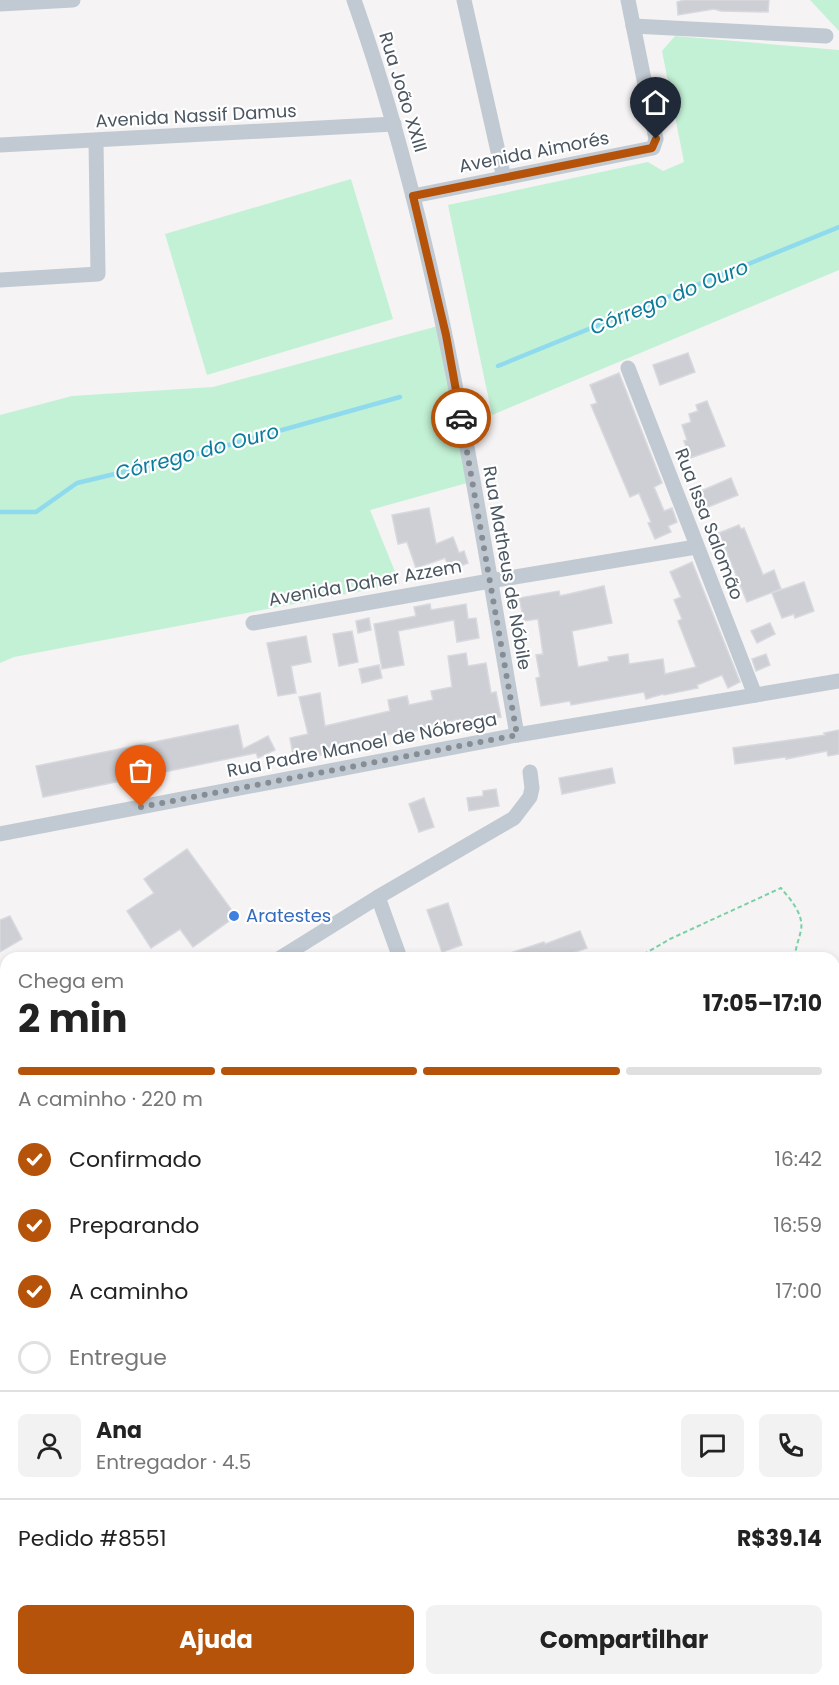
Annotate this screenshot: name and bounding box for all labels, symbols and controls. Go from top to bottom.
street label: Rua João XXIII [373,29,434,155]
pin [630,77,681,139]
icon: home [639,86,672,119]
street label: Avenida Nassif Damus [95,98,297,133]
street label: Avenida Aimorés [457,125,611,178]
water label: Córrego do Ouro [585,252,753,342]
courier [431,388,491,448]
icon: car [445,402,478,435]
water label: Córrego do Ouro [112,417,282,487]
street label: Rua Issa Salomão [669,444,750,603]
street label: Rua Matheus de Nóbile [477,464,538,672]
street label: Avenida Daher Azzem [266,553,463,612]
street label: Rua Padre Manoel de Nóbrega [225,706,499,783]
pin [115,745,166,807]
icon: bag [124,754,157,787]
place label: Aratestes [246,903,331,928]
marker: Aratestes [227,909,241,923]
text: Chega em [18,967,124,995]
text: 17:05–17:10 [703,988,822,1019]
text: 2 min [18,991,128,1046]
text: A caminho · 220 m [18,1085,203,1113]
icon: check [18,1143,51,1176]
text: Confirmado [69,1144,202,1175]
text: 16:42 [775,1145,822,1173]
icon: check [18,1209,51,1242]
text: Preparando [69,1210,199,1241]
text: 16:59 [773,1211,822,1239]
icon: check [18,1275,51,1308]
text: A caminho [69,1276,188,1307]
text: 17:00 [775,1277,822,1305]
text: Entregue [69,1342,167,1373]
button: person [18,1414,81,1477]
button: chat [681,1414,744,1477]
button: phone [759,1414,822,1477]
text: Ana [96,1415,142,1446]
text: Entregador · 4.5 [96,1448,251,1476]
text: Pedido #8551 [18,1523,167,1554]
text: R$39.14 [737,1523,822,1554]
button: Ajuda [18,1605,414,1674]
button: Compartilhar [426,1605,822,1674]

